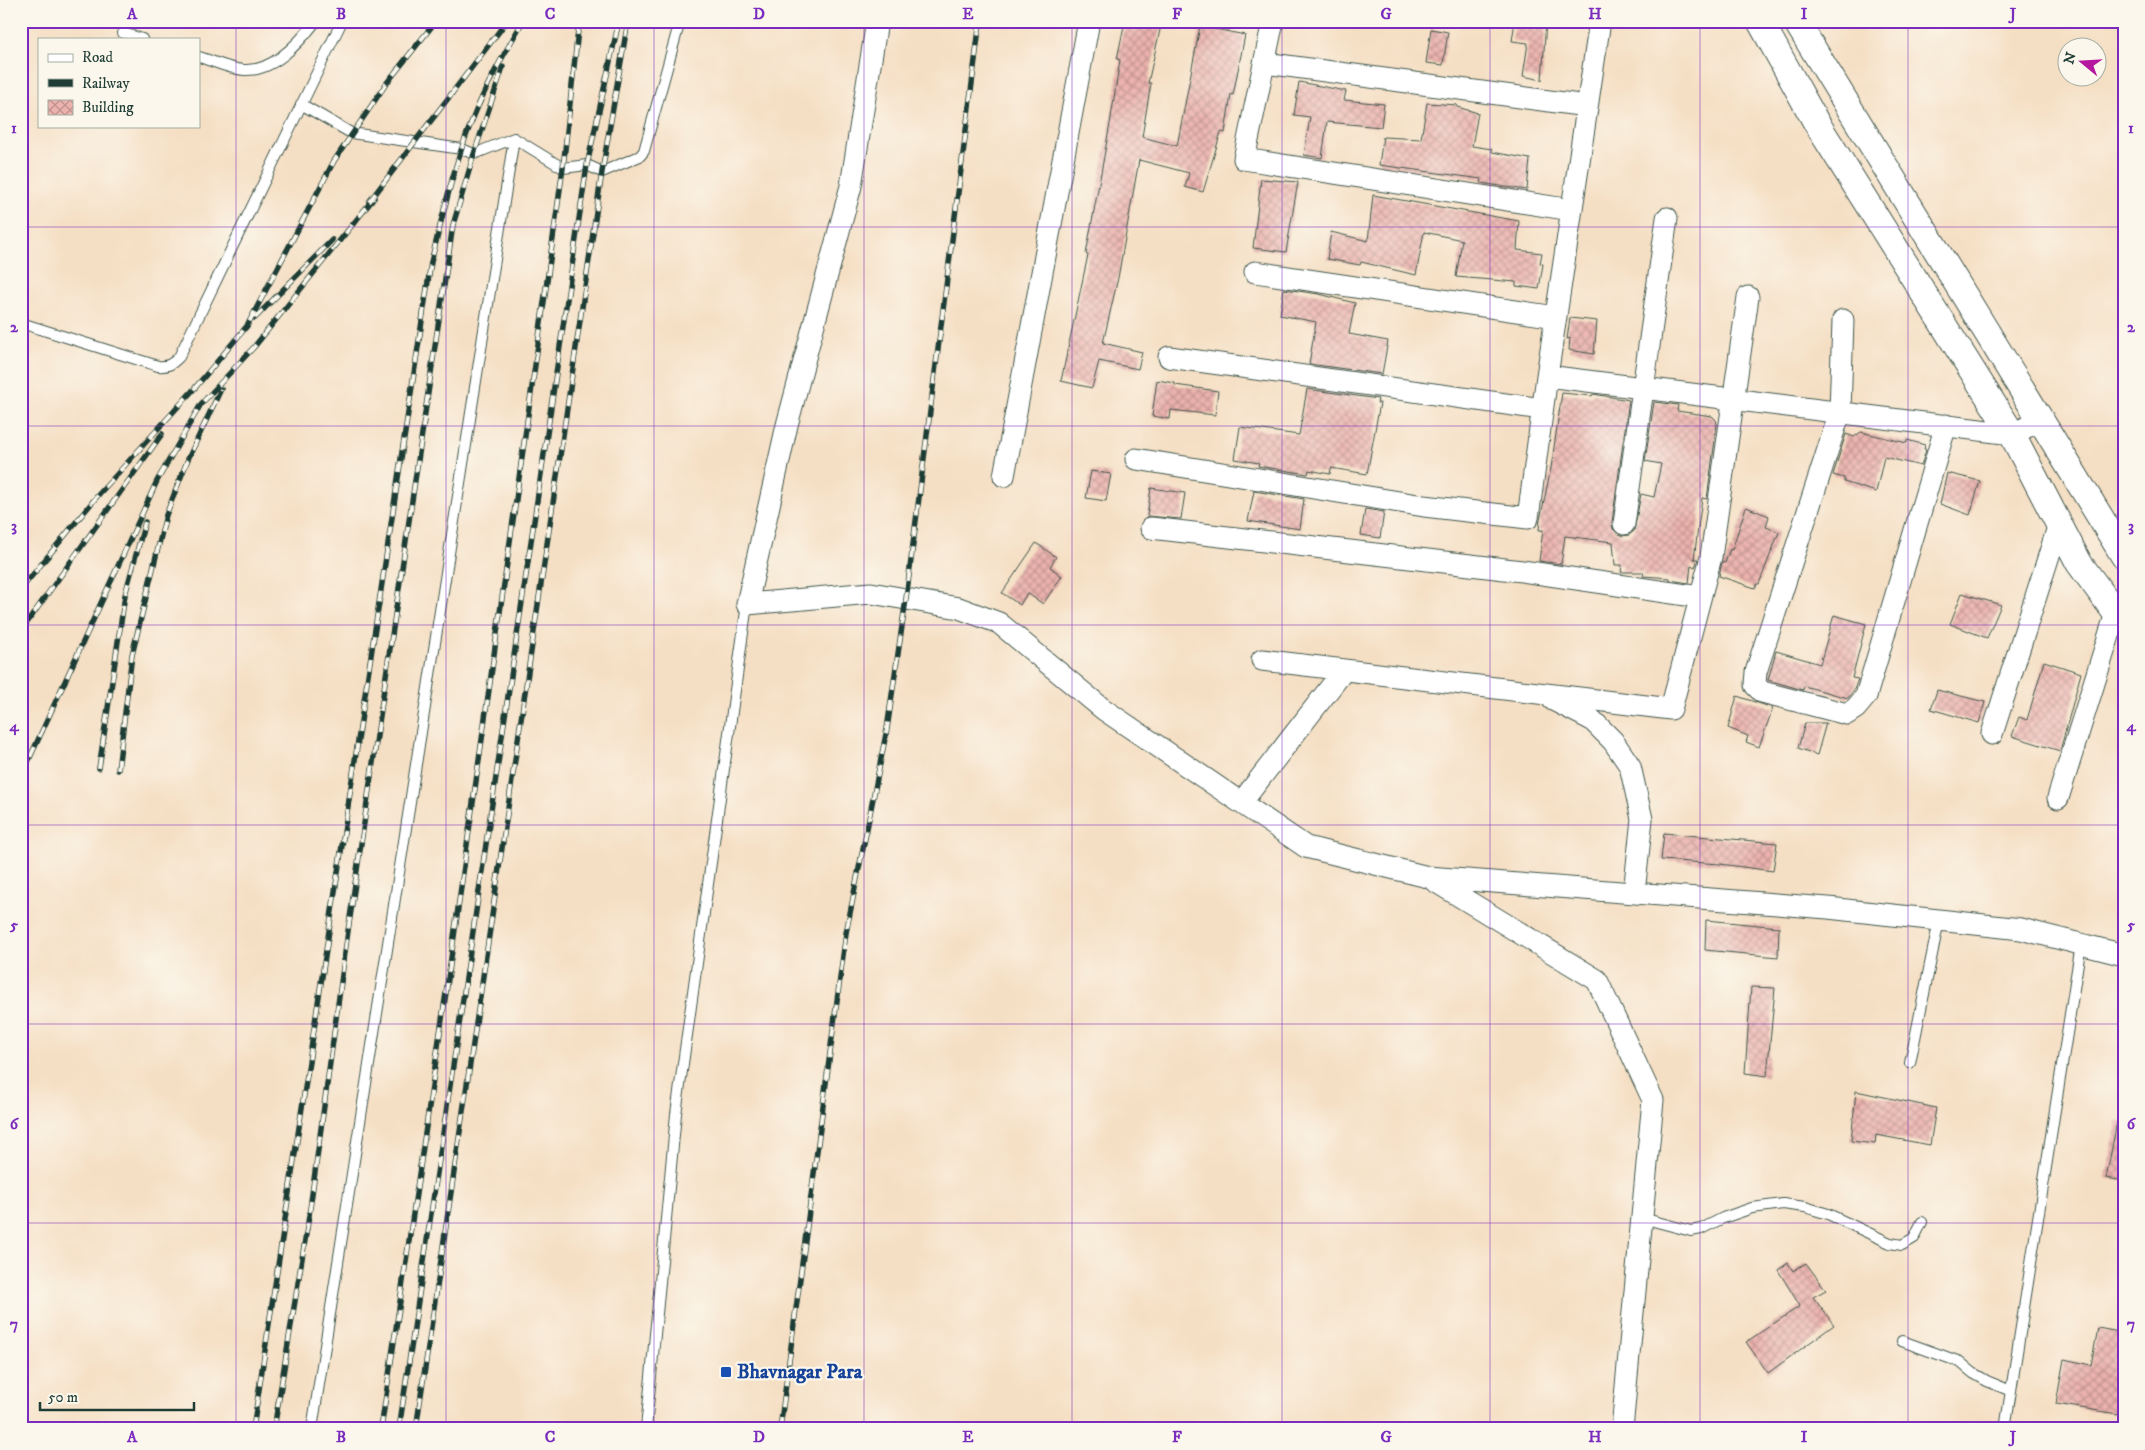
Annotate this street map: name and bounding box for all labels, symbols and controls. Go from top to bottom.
text: A [126,4,138,24]
text: B [336,4,346,24]
text: C [545,4,555,24]
text: D [753,4,765,24]
text: E [962,4,974,24]
text: F [1172,4,1182,24]
text: G [1380,4,1392,24]
text: H [1588,4,1602,24]
text: I [1801,4,1808,24]
text: J [2008,4,2017,24]
legend [38,38,200,128]
north arrow [2058,38,2108,88]
text: Road [82,48,114,67]
text: N [2060,50,2081,67]
text: Railway [82,74,130,93]
text: Building [82,98,134,117]
text: 1 [11,118,17,138]
text: 1 [2128,118,2134,138]
text: 2 [10,317,19,337]
text: 2 [2127,317,2136,337]
text: 3 [11,516,17,536]
text: 3 [2128,516,2134,536]
text: 4 [8,716,19,736]
text: 4 [2125,716,2136,736]
text: 5 [9,915,18,935]
text: 5 [2126,915,2135,935]
text: 6 [10,1114,20,1134]
text: 6 [2127,1114,2137,1134]
text: 7 [10,1314,18,1334]
text: 7 [2127,1314,2135,1334]
place label: Bhavnagar Para [737,1360,863,1385]
marker: Bhavnagar Para [719,1365,733,1379]
scale bar [40,1380,194,1412]
text: 50 m [48,1388,78,1407]
text: A [126,1427,138,1447]
text: B [336,1427,346,1447]
text: C [545,1427,555,1447]
text: D [753,1427,765,1447]
text: E [962,1427,974,1447]
text: F [1172,1427,1182,1447]
text: G [1380,1427,1392,1447]
text: H [1588,1427,1602,1447]
text: I [1801,1427,1808,1447]
text: J [2008,1427,2017,1447]

